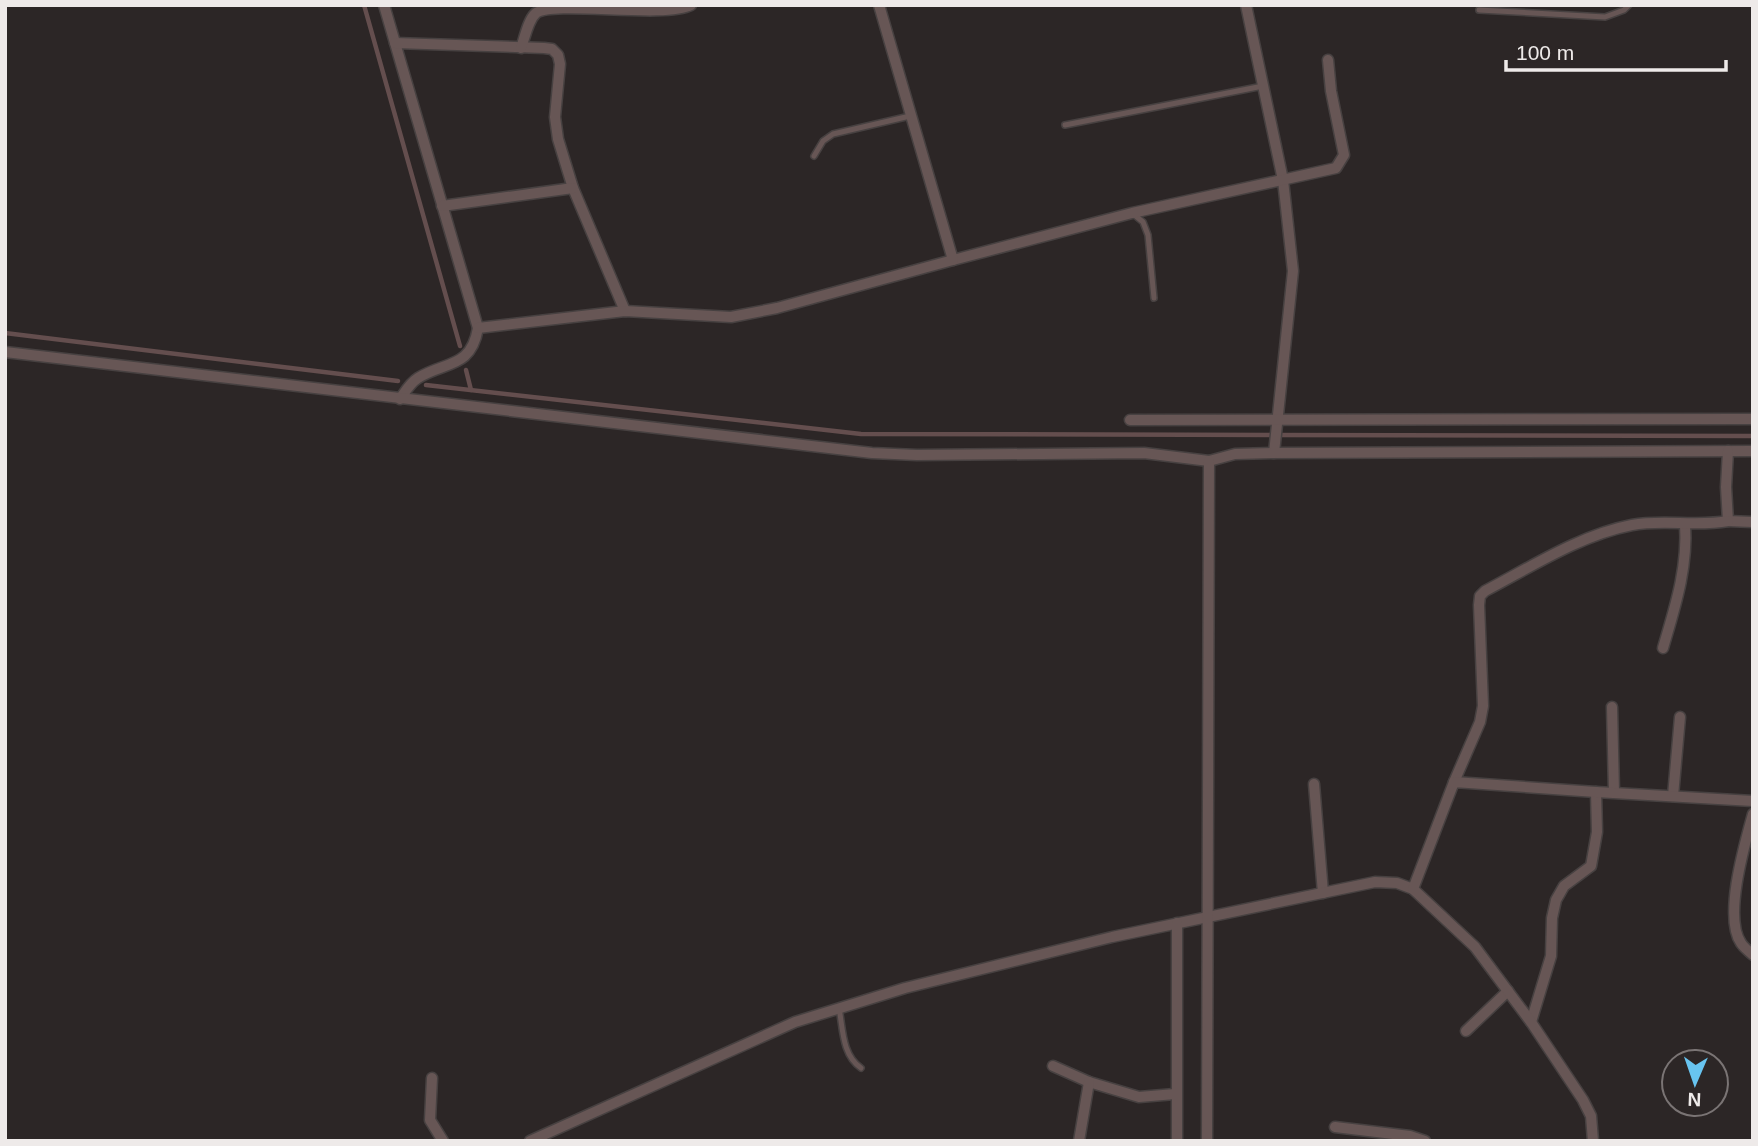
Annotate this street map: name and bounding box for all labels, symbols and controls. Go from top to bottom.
scale bar [1506,28,1726,72]
text: 100 m [1516,41,1574,64]
north arrow [1660,1048,1730,1118]
text: N [1687,1089,1702,1110]

